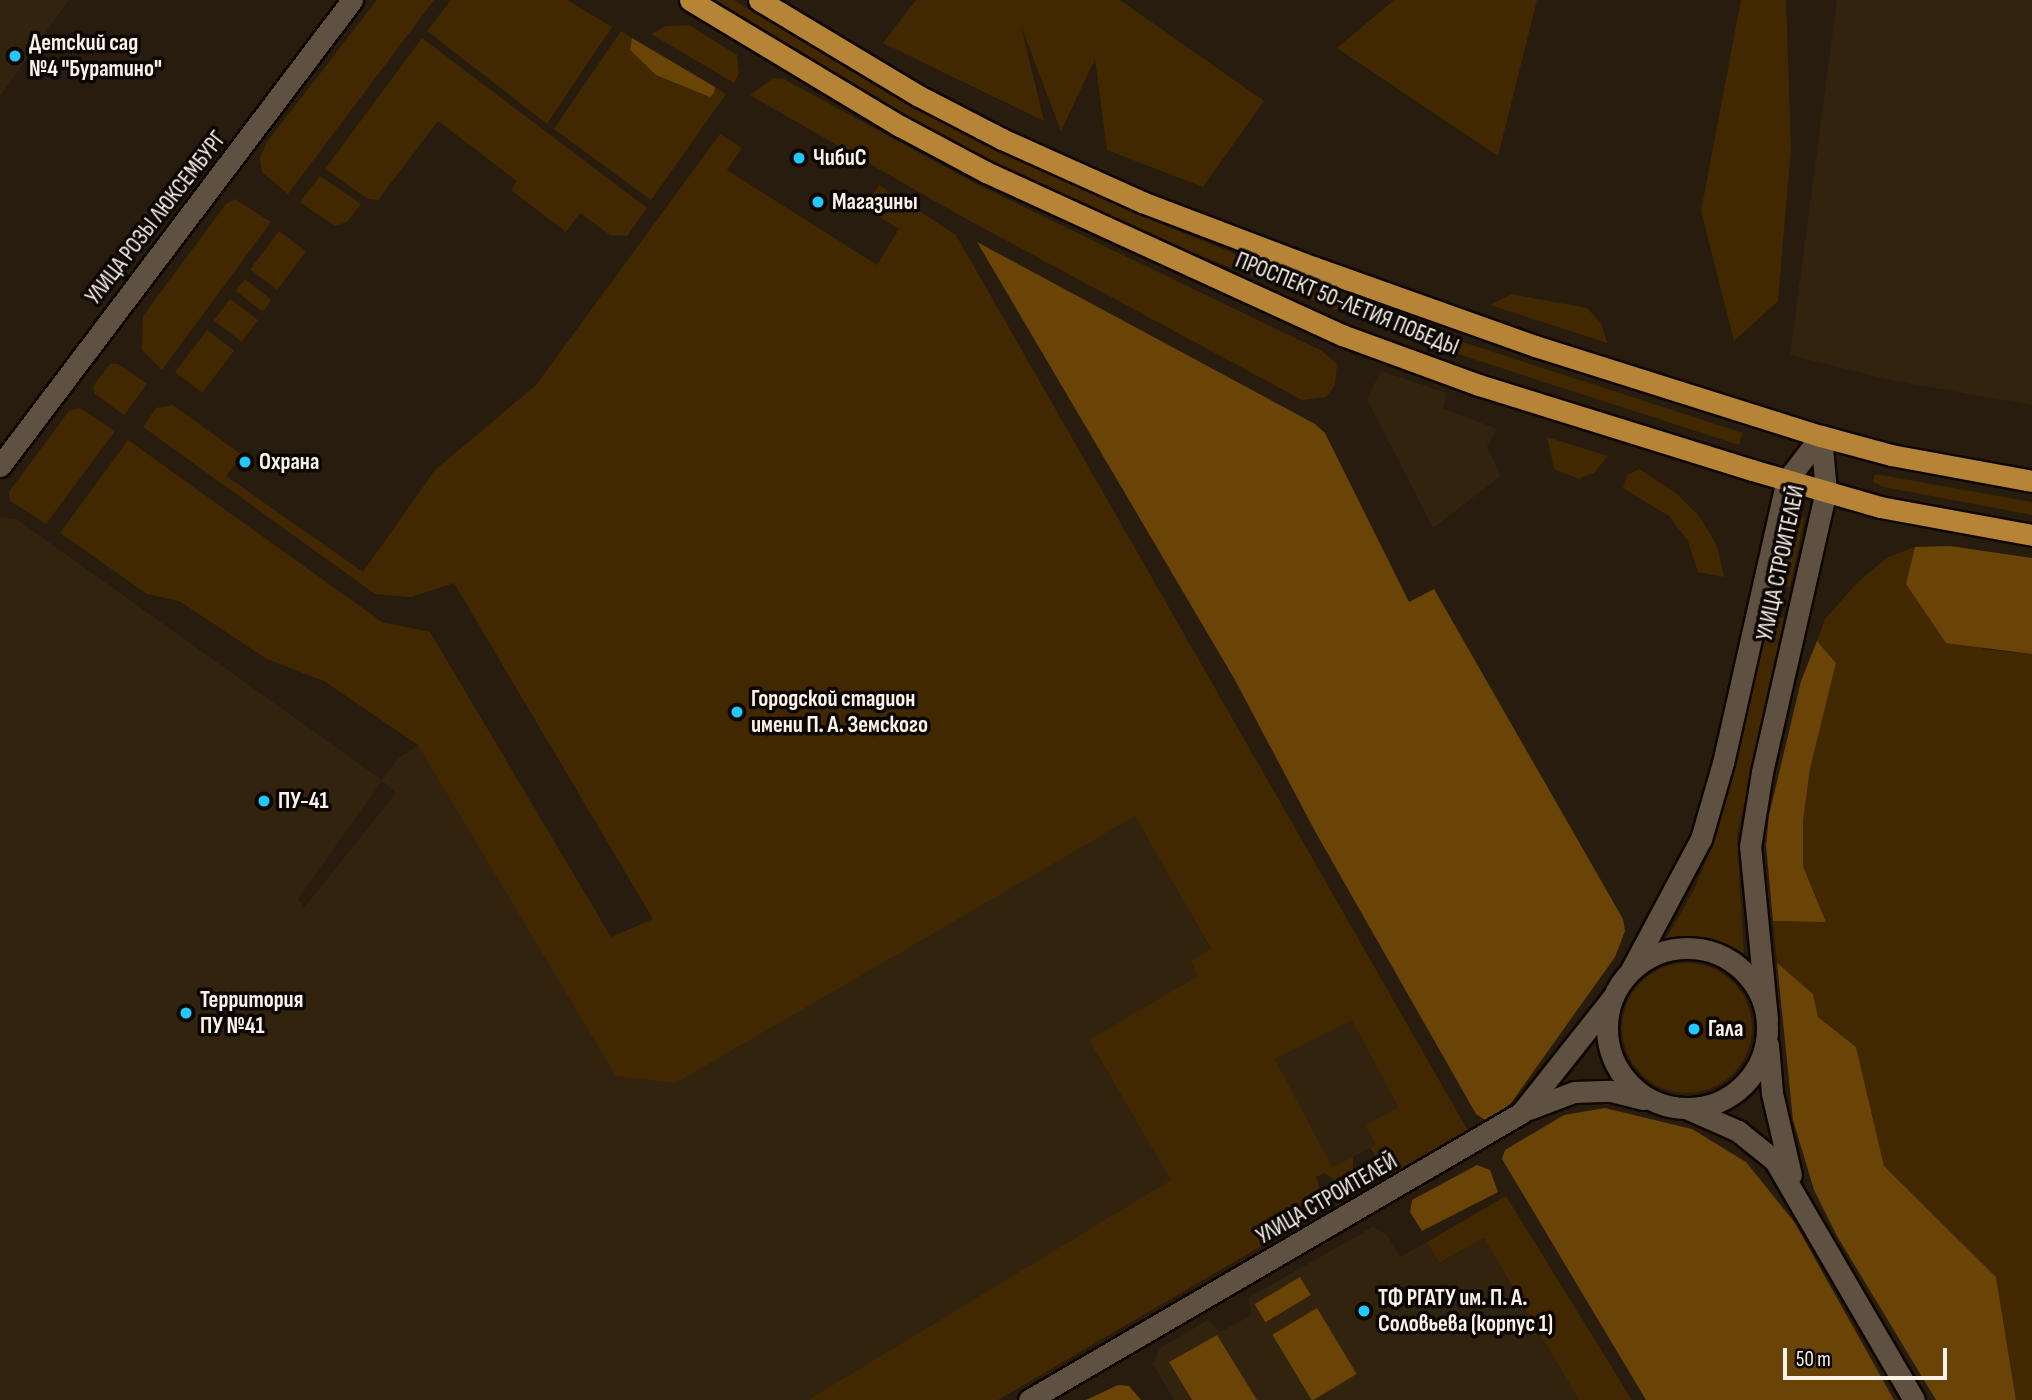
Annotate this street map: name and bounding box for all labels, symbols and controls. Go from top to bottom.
place label: Детский сад №4 "Буратино" [29,29,162,83]
marker: Детский сад №4 "Буратино" [7,48,23,64]
street label: УЛИЦА РОЗЫ ЛЮКСЕМБУРГ [80,126,232,310]
place label: ЧибиС [813,144,867,172]
marker: ЧибиС [791,150,807,166]
place label: Магазины [832,188,918,216]
marker: Магазины [810,194,826,210]
street label: ПРОСПЕКТ 50-ЛЕТИЯ ПОБЕДЫ [1231,247,1463,361]
place label: Охрана [259,448,319,476]
marker: Охрана [237,454,253,470]
street label: УЛИЦА СТРОИТЕЛЕЙ [1751,483,1811,643]
place label: Городской стадион имени П. А. Земского [751,685,928,739]
marker: Городской стадион имени П. А. Земского [729,704,745,720]
place label: ПУ-41 [278,787,328,815]
marker: ПУ-41 [256,793,272,809]
place label: Территория ПУ №41 [200,986,303,1040]
marker: Территория ПУ №41 [178,1005,194,1021]
place label: Гала [1708,1015,1743,1043]
marker: Гала [1686,1021,1702,1037]
street label: УЛИЦА СТРОИТЕЛЕЙ [1252,1148,1402,1250]
place label: ТФ РГАТУ им. П. А. Соловьева (корпус 1) [1378,1284,1553,1338]
marker: ТФ РГАТУ им. П. А. Соловьева (корпус 1) [1356,1303,1372,1319]
scale bar [1787,1334,1952,1378]
text: 50 m [1796,1347,1831,1372]

